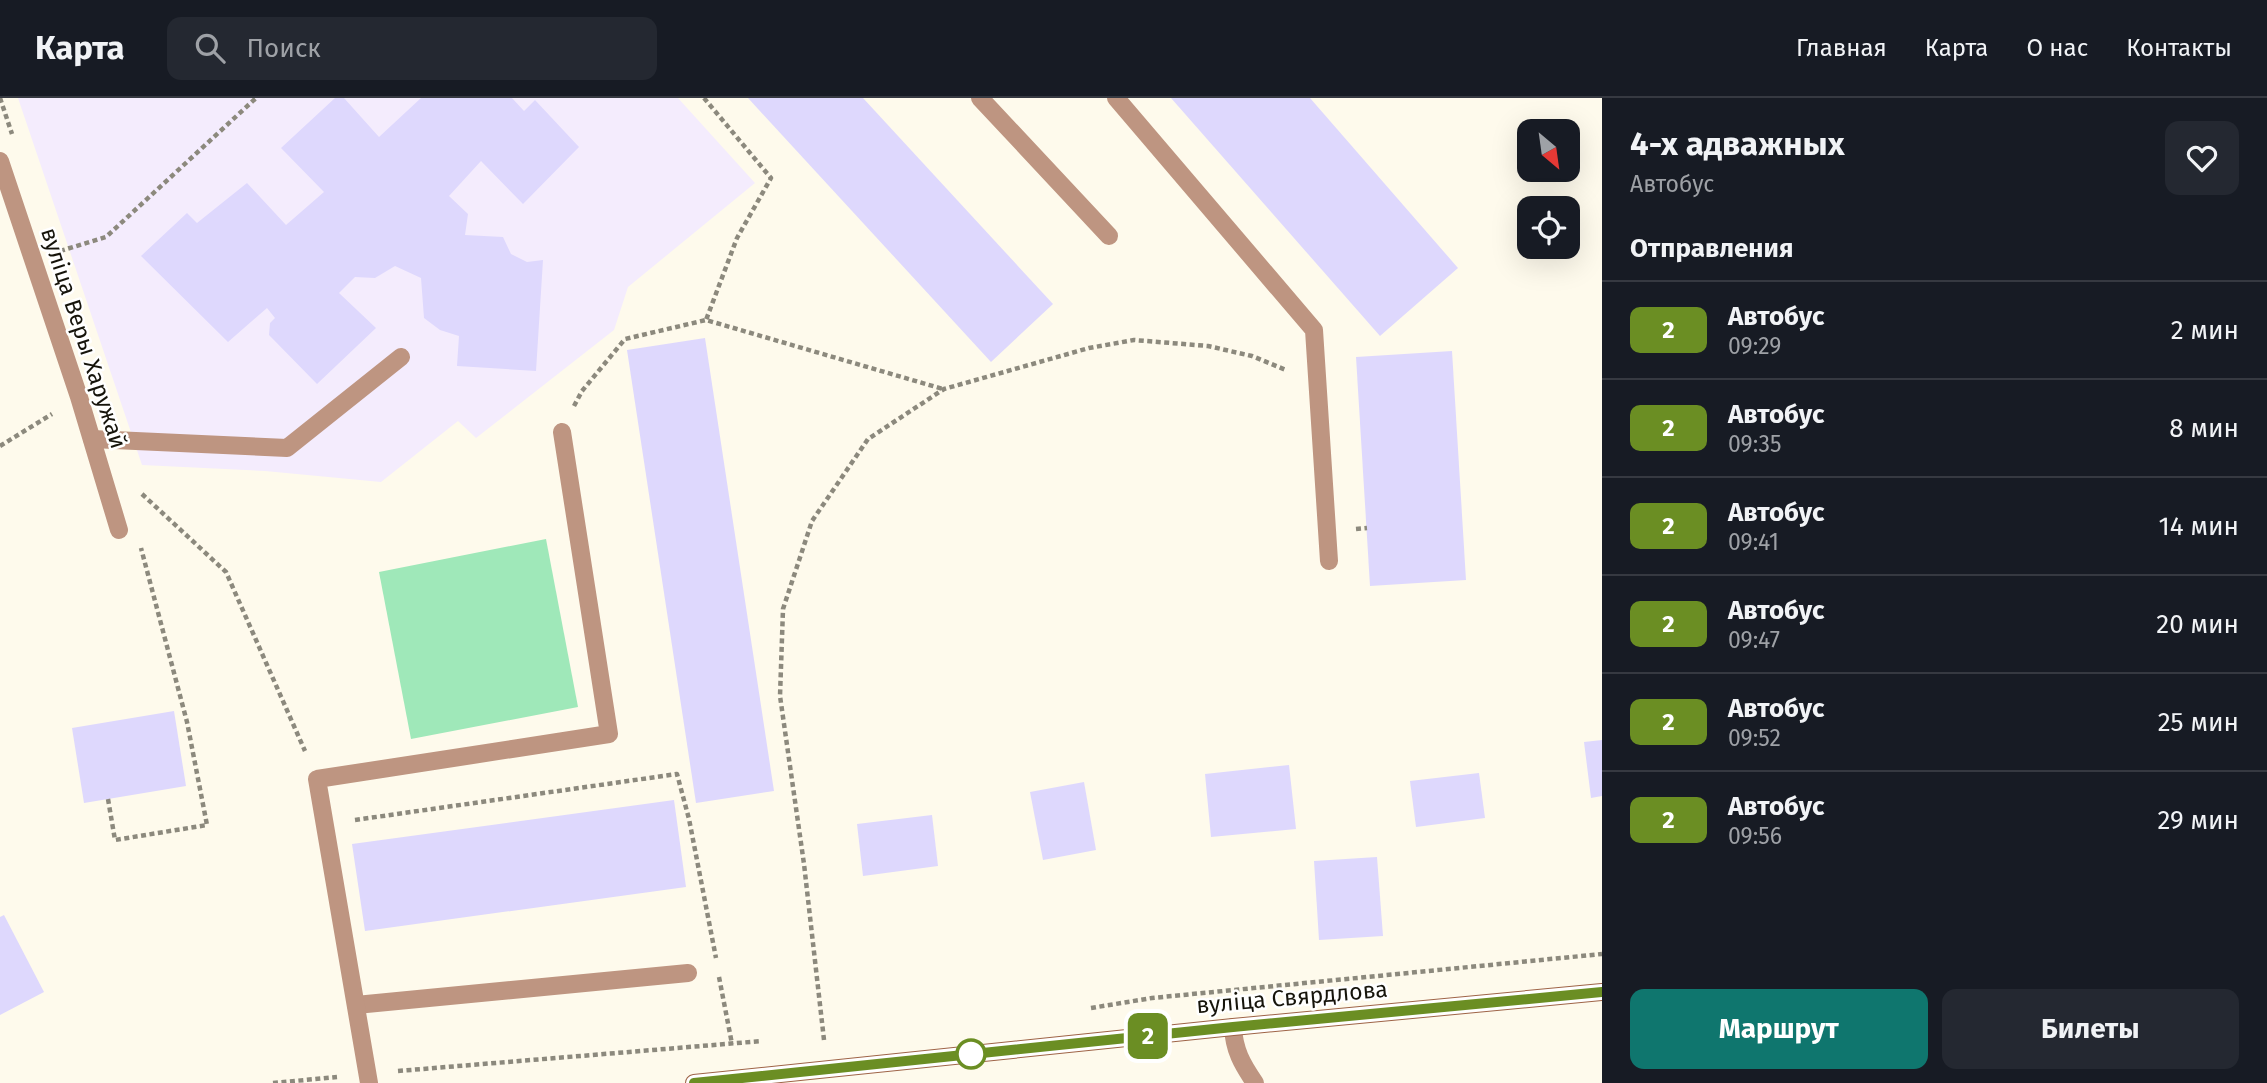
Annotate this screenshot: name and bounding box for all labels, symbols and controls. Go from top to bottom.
search box [167,17,657,80]
text: Карта [35,28,125,68]
icon: search [191,29,229,67]
text: Поиск [247,33,321,64]
text: Главная [1796,34,1887,62]
text: Карта [1925,34,1988,62]
text: О нас [2026,34,2088,62]
text: Контакты [2126,34,2232,62]
north arrow [1517,119,1580,182]
map controls [1517,119,1580,259]
button: heart [2165,121,2239,195]
text: 4-х адважных [1630,124,1845,164]
text: Автобус [1630,170,1714,198]
button: locate [1517,196,1580,259]
street label: вуліца Веры Харужай [35,224,133,452]
text: Отправления [1630,233,1793,264]
text: Автобус [1728,301,1825,332]
text: 2 мин [2171,315,2239,346]
text: 2 [1662,316,1675,344]
text: 09:29 [1728,332,1781,360]
text: Автобус [1728,399,1825,430]
text: 8 мин [2169,413,2239,444]
text: 2 [1662,414,1675,442]
text: 09:35 [1728,430,1781,458]
text: Автобус [1728,497,1825,528]
text: 14 мин [2159,511,2239,542]
text: 2 [1662,512,1675,540]
text: 09:41 [1728,528,1779,556]
text: Автобус [1728,595,1825,626]
text: 20 мин [2156,609,2239,640]
text: 2 [1662,610,1675,638]
text: 09:47 [1728,626,1780,654]
text: Автобус [1728,693,1825,724]
text: 25 мин [2158,707,2239,738]
text: 2 [1662,708,1675,736]
text: 09:52 [1728,724,1781,752]
text: Автобус [1728,791,1825,822]
text: 29 мин [2157,805,2239,836]
text: 2 [1662,806,1675,834]
text: 09:56 [1728,822,1782,850]
street label: вуліца Свярдлова [1195,975,1389,1019]
button: Маршрут [1630,989,1928,1069]
button: Билеты [1942,989,2239,1069]
line badge: 2 [1125,1013,1171,1059]
text: 2 [1142,1022,1154,1050]
unlabelled marker [956,1039,986,1069]

